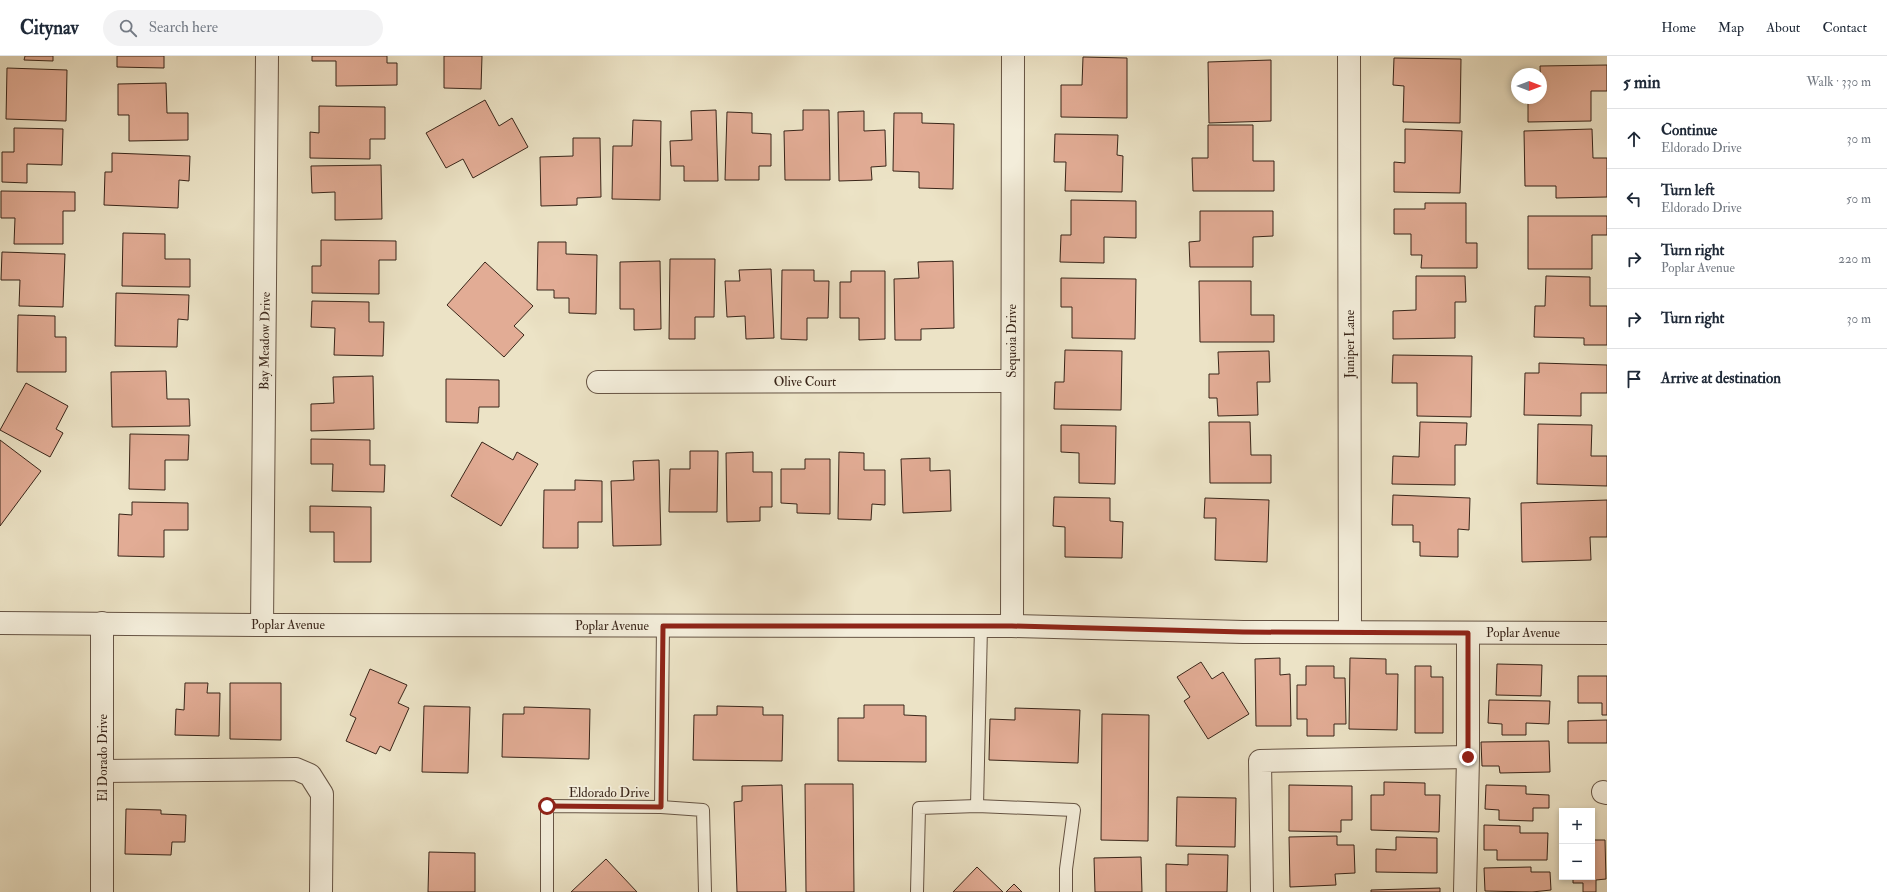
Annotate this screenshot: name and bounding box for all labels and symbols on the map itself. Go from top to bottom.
north arrow [1511,68,1547,104]
street label: Bay Meadow Drive [256,291,275,390]
street label: Sequoia Drive [1004,304,1020,378]
street label: Juniper Lane [1342,309,1359,379]
street label: Olive Court [774,374,836,390]
street label: Poplar Avenue [251,617,325,634]
street label: Poplar Avenue [575,618,649,635]
street label: Poplar Avenue [1486,625,1560,642]
street label: El Dorado Drive [95,714,111,802]
route end [1459,748,1477,766]
street label: Eldorado Drive [569,785,650,801]
route start [538,797,556,815]

